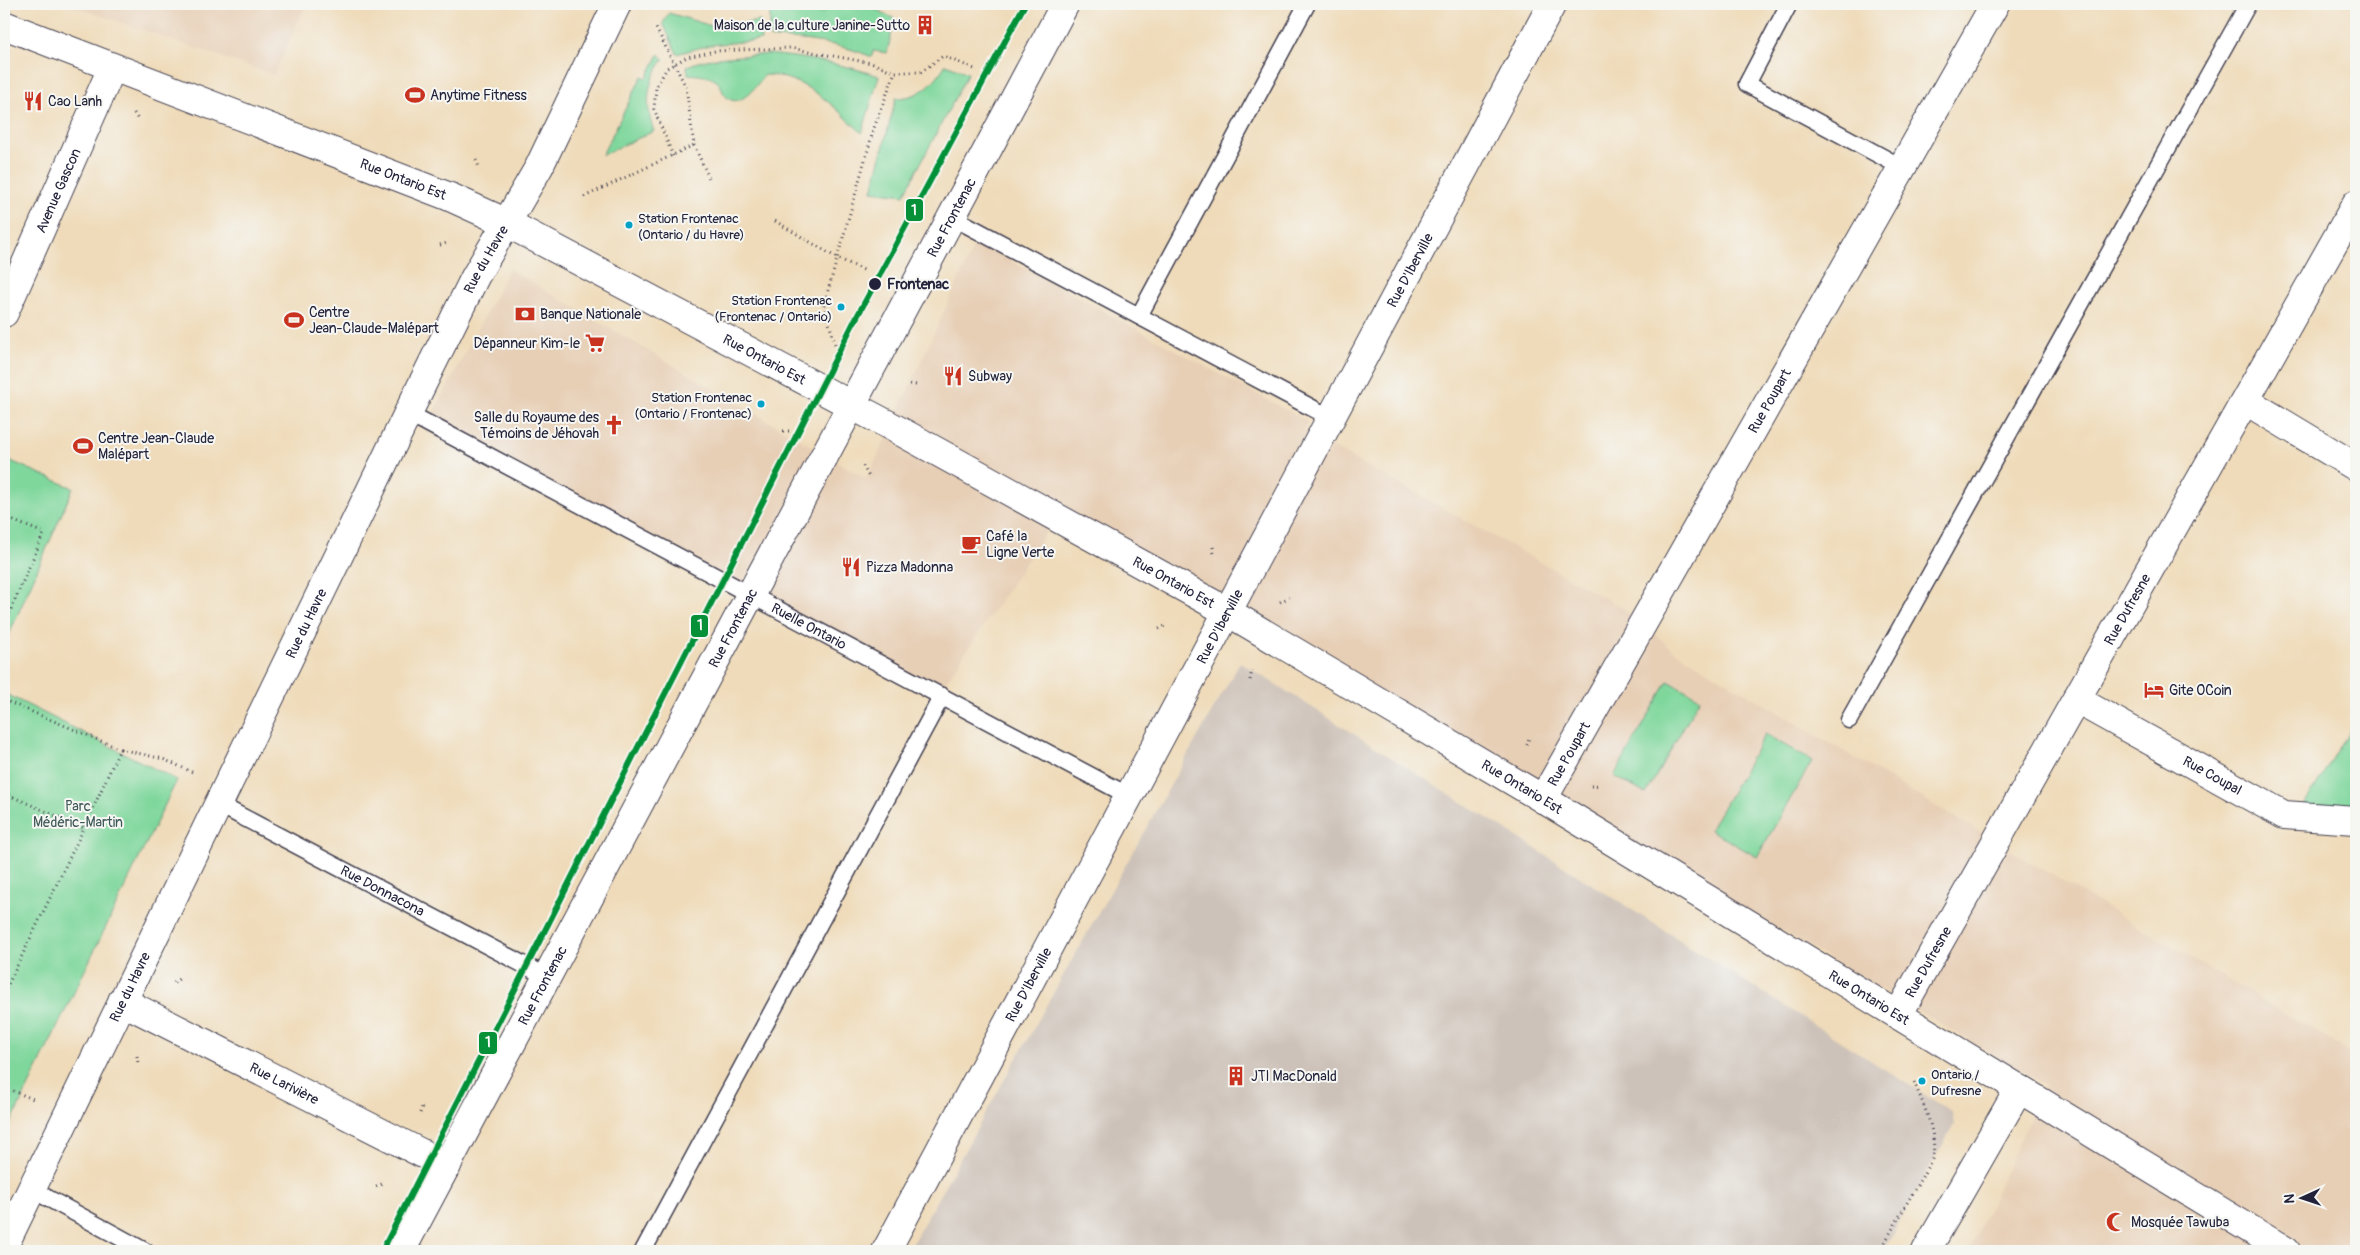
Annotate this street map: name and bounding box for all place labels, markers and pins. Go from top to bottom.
building icon: Maison de la culture Janine-Sutto [914,14,936,36]
place label: Maison de la culture Janine-Sutto [714,17,910,34]
sports icon: Anytime Fitness [404,84,426,106]
place label: Anytime Fitness [430,87,528,104]
restaurant icon: Cao Lanh [22,90,44,112]
place label: Cao Lanh [48,93,102,110]
place label: Station Frontenac (Ontario / du Havre) [638,211,744,243]
marker: Station Frontenac (Ontario / du Havre) [624,220,634,230]
marker: Frontenac [867,276,883,292]
place label: Frontenac [887,276,949,293]
place label: Station Frontenac (Frontenac / Ontario) [715,293,832,325]
marker: Station Frontenac (Frontenac / Ontario) [836,302,846,312]
bank icon: Banque Nationale [514,303,536,325]
place label: Centre Jean-Claude-Malépart [309,304,439,337]
place label: Banque Nationale [540,306,641,323]
sports icon: Centre Jean-Claude-Malépart [283,309,305,331]
supermarket icon: Dépanneur Kim-Ie [584,332,606,354]
place label: Dépanneur Kim-Ie [473,335,580,352]
restaurant icon: Subway [942,365,964,387]
place label: Subway [968,368,1012,385]
place label: Station Frontenac (Ontario / Frontenac) [635,390,752,422]
marker: Station Frontenac (Ontario / Frontenac) [756,399,766,409]
place label: Salle du Royaume des Témoins de Jéhovah [474,409,600,442]
church icon: Salle du Royaume des Témoins de Jéhovah [603,414,625,436]
place label: Centre Jean-Claude Malépart [98,430,214,463]
sports icon: Centre Jean-Claude Malépart [72,435,94,457]
place label: Café la Ligne Verte [986,528,1054,561]
cafe icon: Café la Ligne Verte [960,533,982,555]
restaurant icon: Pizza Madonna [840,556,862,578]
place label: Pizza Madonna [866,559,953,576]
hotel icon: Gite OCoin [2143,679,2165,701]
place label: Gite OCoin [2169,682,2232,699]
building icon: JTI MacDonald [1225,1065,1247,1087]
place label: Ontario / Dufresne [1931,1067,1982,1099]
place label: JTI MacDonald [1251,1068,1337,1085]
marker: Ontario / Dufresne [1917,1076,1927,1086]
mosque icon: Mosquée Tawuba [2105,1211,2127,1233]
place label: Mosquée Tawuba [2131,1214,2229,1231]

